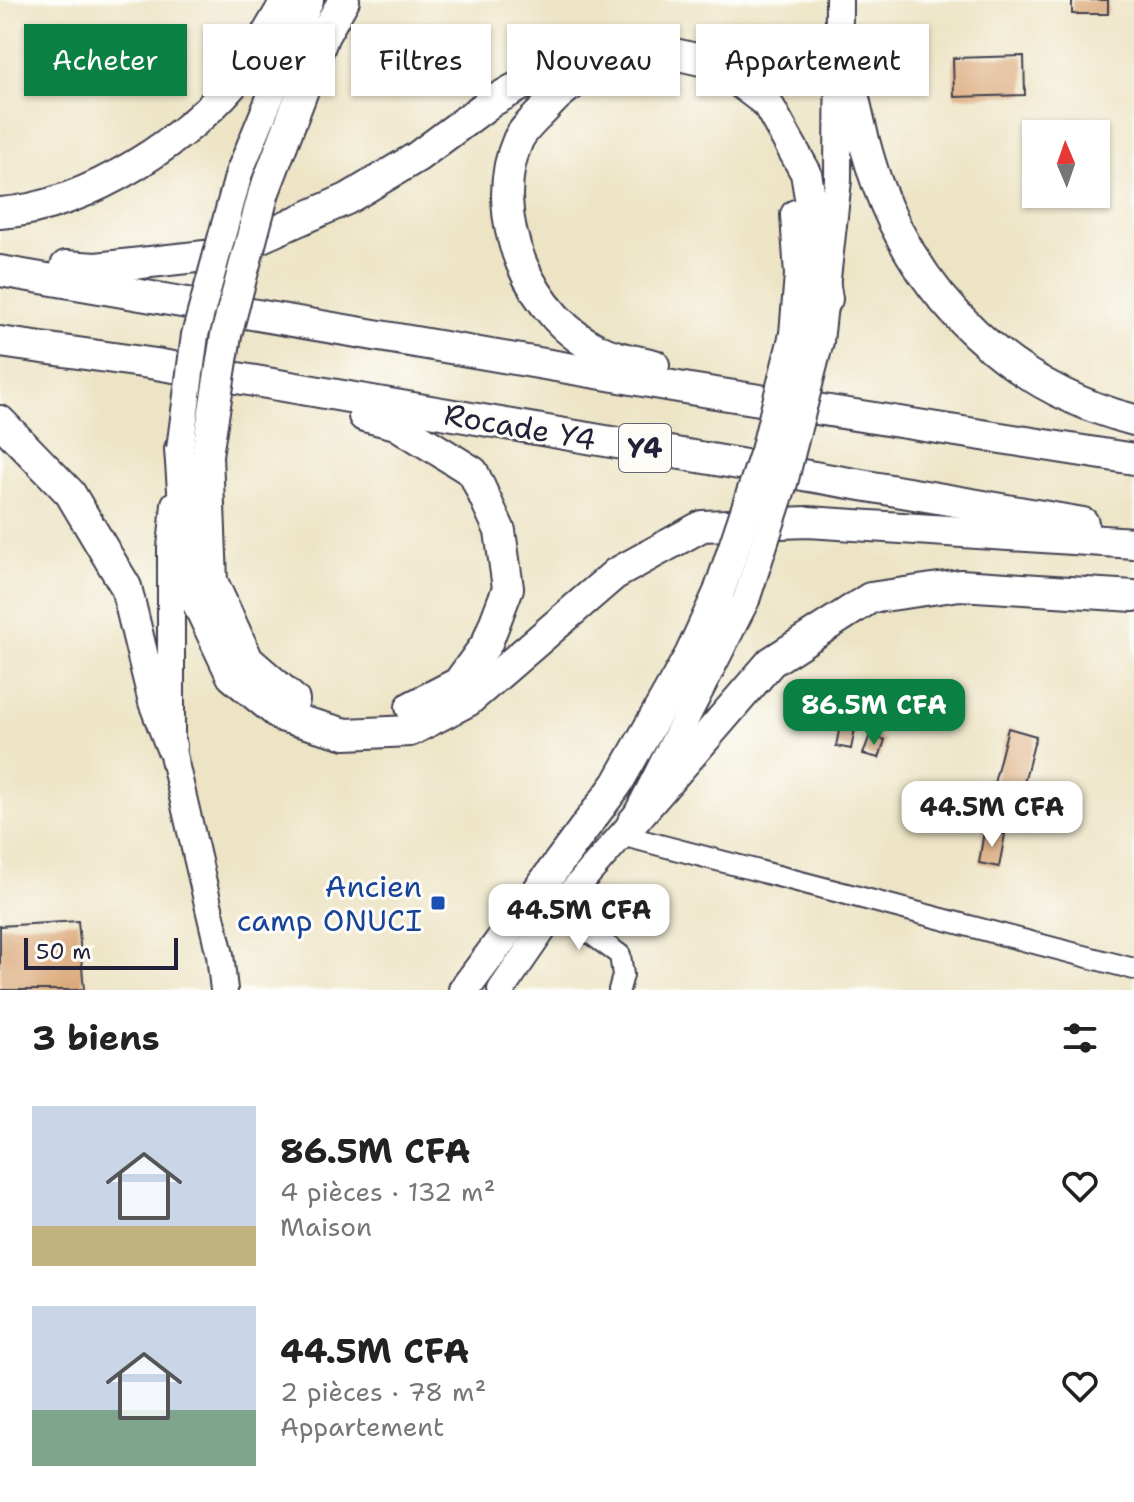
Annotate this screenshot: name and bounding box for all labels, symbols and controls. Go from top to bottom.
chip: Acheter [24,24,187,96]
chip: Louer [203,24,335,96]
chip: Filtres [351,24,491,96]
chip: Nouveau [507,24,680,96]
chip: Appartement [696,24,929,96]
north arrow [1022,120,1110,208]
map controls [1022,120,1110,208]
street label: Rocade Y4 [441,393,599,461]
road number: Y4 [619,424,671,472]
pin: 86.5M CFA [782,679,966,747]
text: 86.5M CFA [801,687,947,722]
pin: 44.5M CFA [900,781,1084,849]
text: 44.5M CFA [920,789,1064,824]
place label: Ancien camp ONUCI [237,866,422,941]
pin: 44.5M CFA [487,884,671,952]
text: 44.5M CFA [507,892,651,927]
marker: Ancien camp ONUCI [429,894,447,912]
scale bar [24,934,178,970]
text: 50 m [36,937,91,966]
text: 3 biens [32,1015,160,1061]
icon: filters [1058,1016,1102,1060]
text: 86.5M CFA [280,1128,470,1174]
icon: home [96,1138,192,1234]
icon: heart [1058,1164,1102,1208]
text: 4 pièces · 132 m² [280,1174,495,1209]
text: Maison [280,1209,372,1244]
text: 44.5M CFA [280,1328,469,1374]
icon: home [96,1338,192,1434]
icon: heart [1058,1364,1102,1408]
text: 2 pièces · 78 m² [280,1374,486,1409]
text: Appartement [280,1409,444,1444]

